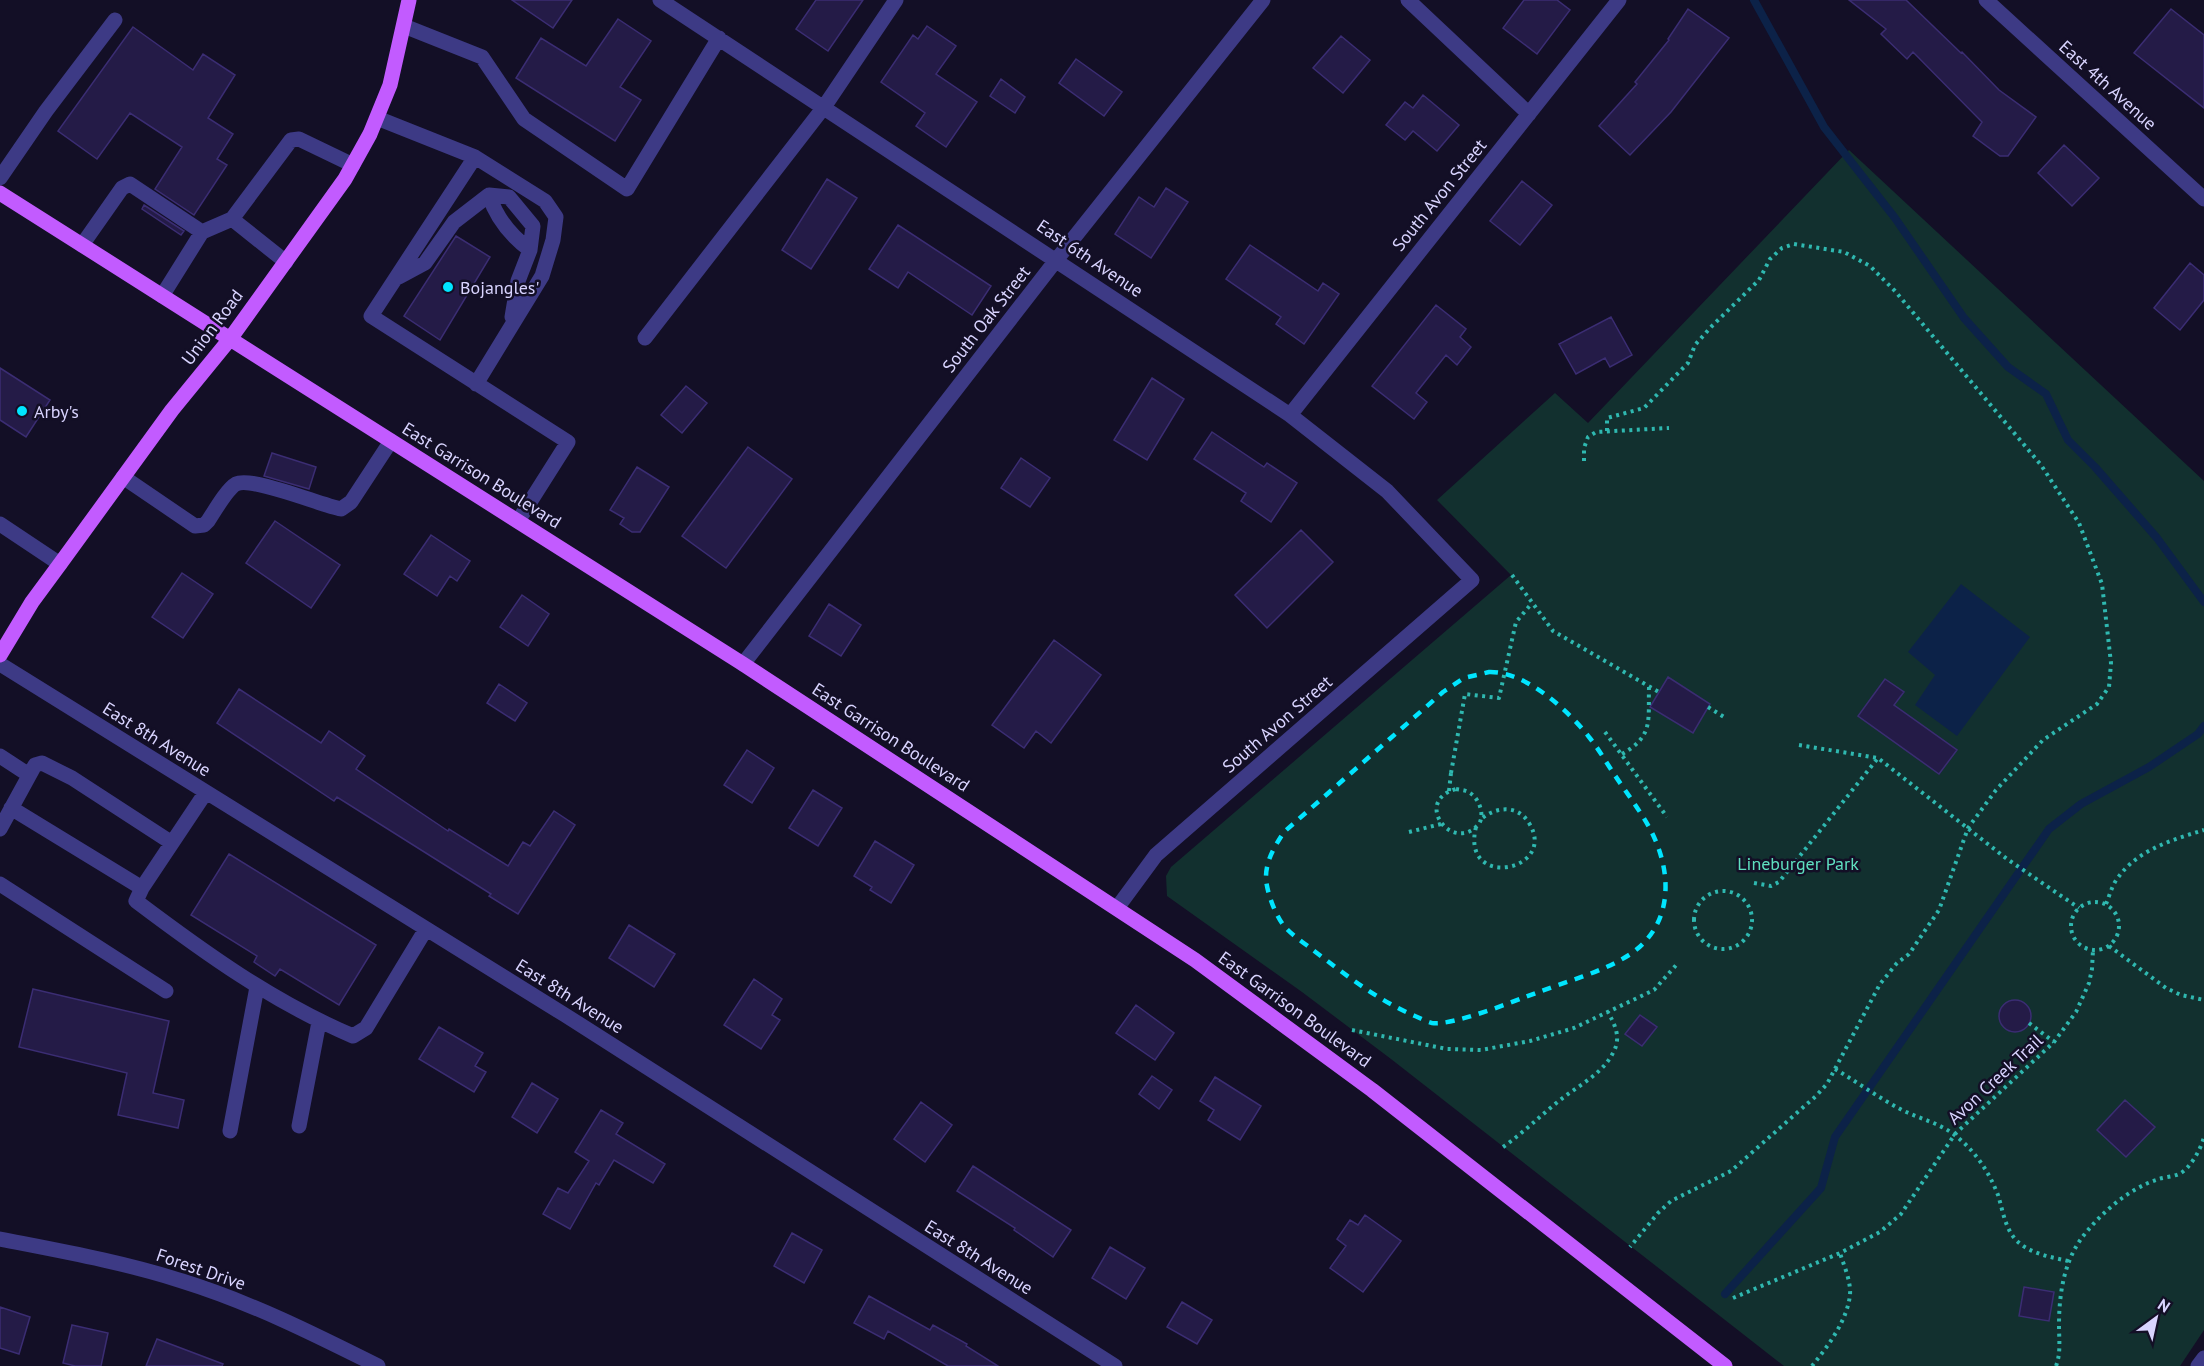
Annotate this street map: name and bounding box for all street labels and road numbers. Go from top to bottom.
street label: East 4th Avenue [2055,35,2161,135]
street label: South Avon Street [1387,134,1491,256]
street label: East 6th Avenue [1032,214,1148,302]
street label: South Oak Street [937,261,1035,377]
street label: Union Road [176,285,248,369]
street label: East Garrison Boulevard [398,417,566,533]
street label: South Avon Street [1217,670,1337,778]
street label: East Garrison Boulevard [808,677,974,797]
street label: East 8th Avenue [99,697,215,781]
street label: East Garrison Boulevard [1214,946,1376,1072]
street label: East 8th Avenue [512,954,628,1038]
street label: Avon Creek Trail [1942,1028,2048,1129]
street label: East 8th Avenue [921,1215,1037,1299]
street label: Forest Drive [153,1243,249,1295]

